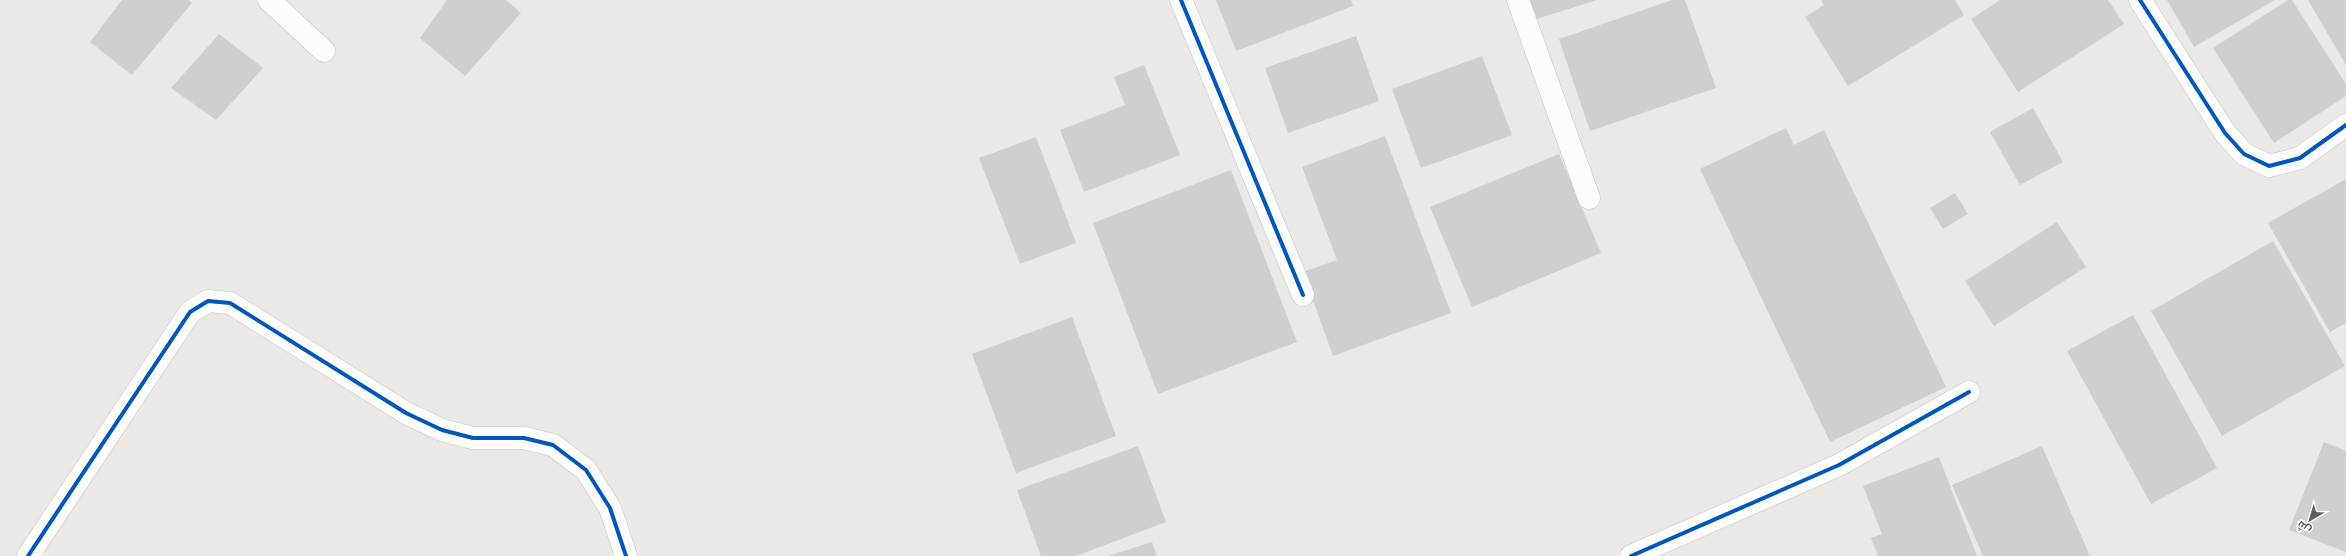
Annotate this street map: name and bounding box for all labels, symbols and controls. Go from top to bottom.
north arrow [2290,500,2330,540]
text: ش [2293,517,2314,539]

